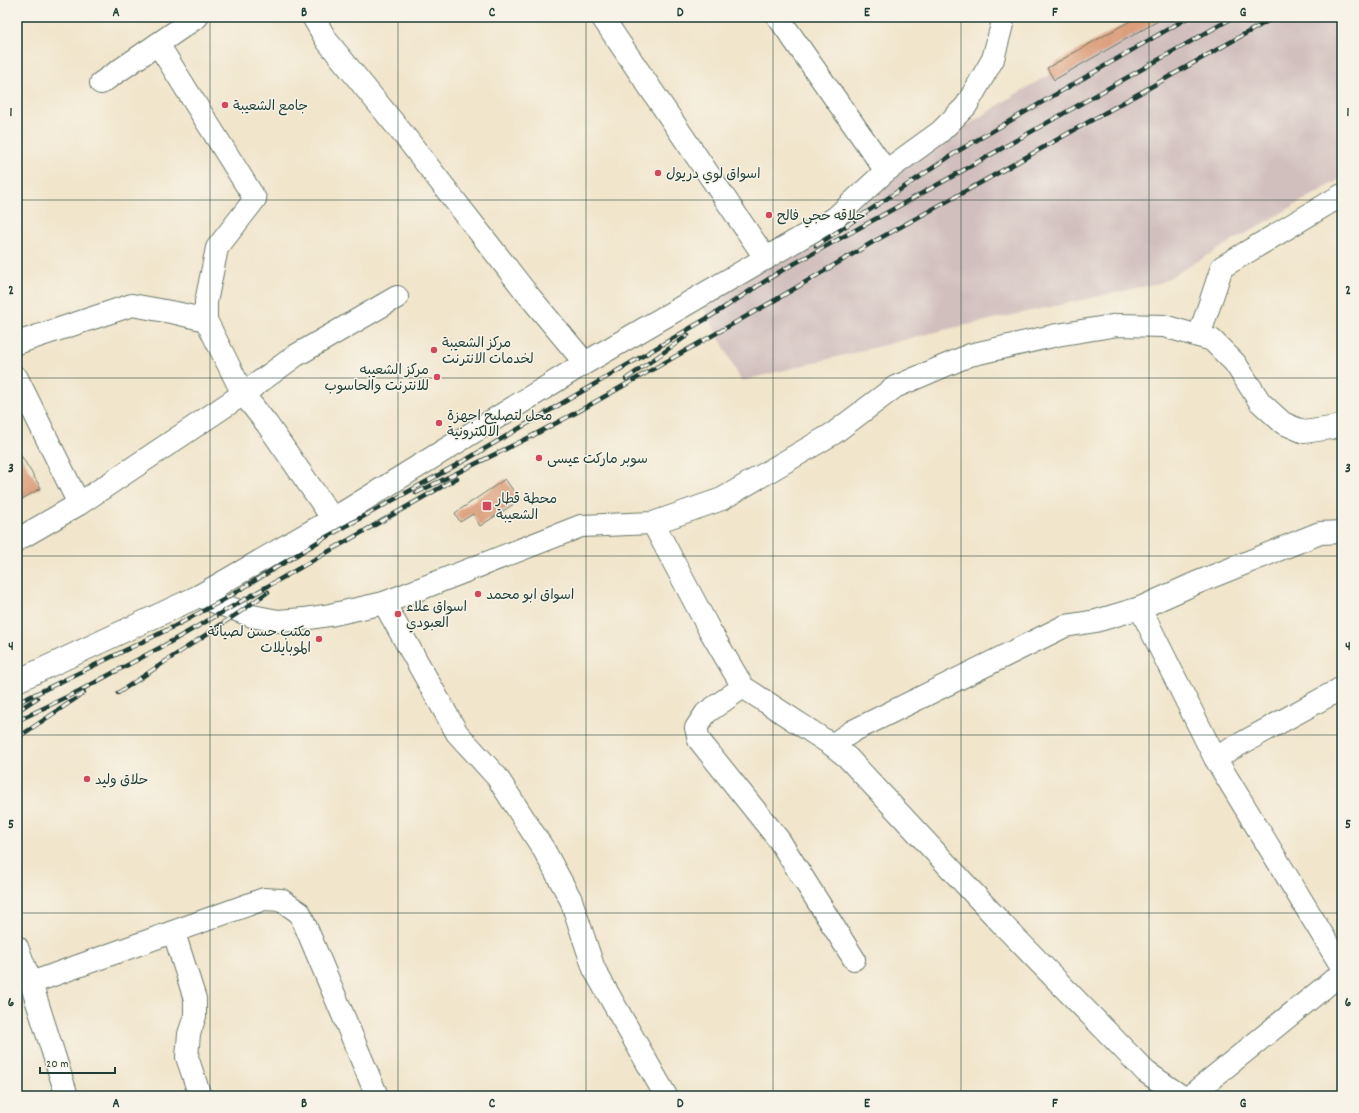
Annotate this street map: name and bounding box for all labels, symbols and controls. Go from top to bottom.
text: A [112,4,120,23]
text: B [301,4,307,23]
text: C [489,4,496,23]
text: D [677,4,684,23]
text: E [864,4,871,23]
text: F [1052,4,1058,23]
text: G [1240,4,1247,23]
place label: جامع الشعيبة [233,97,308,117]
marker: جامع الشعيبة [220,100,230,110]
text: 1 [10,104,13,123]
text: 1 [1347,104,1350,123]
place label: اسواق لوي دريول [666,165,761,185]
marker: اسواق لوي دريول [653,168,663,178]
place label: حلاقه حجي فالح [777,207,866,228]
marker: حلاقه حجي فالح [764,210,774,220]
text: 2 [8,282,14,301]
text: 2 [1345,282,1351,301]
place label: مركز الشعيبة لخدمات الانترنت [442,334,534,370]
marker: مركز الشعيبة لخدمات الانترنت [429,345,439,355]
place label: مركز الشعيبه للانترنت والحاسوب [325,361,429,397]
marker: مركز الشعيبه للانترنت والحاسوب [432,372,442,382]
place label: محل لتصليح اجهزة الالكترونية [447,407,552,443]
marker: محل لتصليح اجهزة الالكترونية [434,418,444,428]
place label: سوبر ماركت عيسى [547,450,648,470]
marker: سوبر ماركت عيسى [534,453,544,463]
text: 3 [8,460,14,479]
text: 3 [1345,460,1351,479]
place label: محطة قطار الشعيبة [495,490,557,526]
marker: محطة قطار الشعيبة [481,500,493,512]
place label: اسواق ابو محمد [486,586,574,606]
marker: اسواق ابو محمد [473,589,483,599]
place label: اسواق علاء العبودي [406,598,467,634]
marker: اسواق علاء العبودي [393,609,403,619]
place label: مكتب حسن لصيانة الموبايلات [208,623,311,659]
marker: مكتب حسن لصيانة الموبايلات [314,634,324,644]
text: 4 [8,638,14,657]
text: 4 [1345,638,1351,657]
place label: حلاق وليد [95,771,148,791]
marker: حلاق وليد [82,774,92,784]
text: 5 [8,816,14,835]
text: 5 [1345,816,1351,835]
text: 6 [8,994,15,1013]
text: 6 [1345,994,1352,1013]
scale bar [40,1049,115,1075]
text: 20 m [46,1056,69,1073]
text: A [112,1095,120,1113]
text: B [301,1095,307,1113]
text: C [489,1095,496,1113]
text: D [677,1095,684,1113]
text: E [864,1095,871,1113]
text: F [1052,1095,1058,1113]
text: G [1240,1095,1247,1113]

